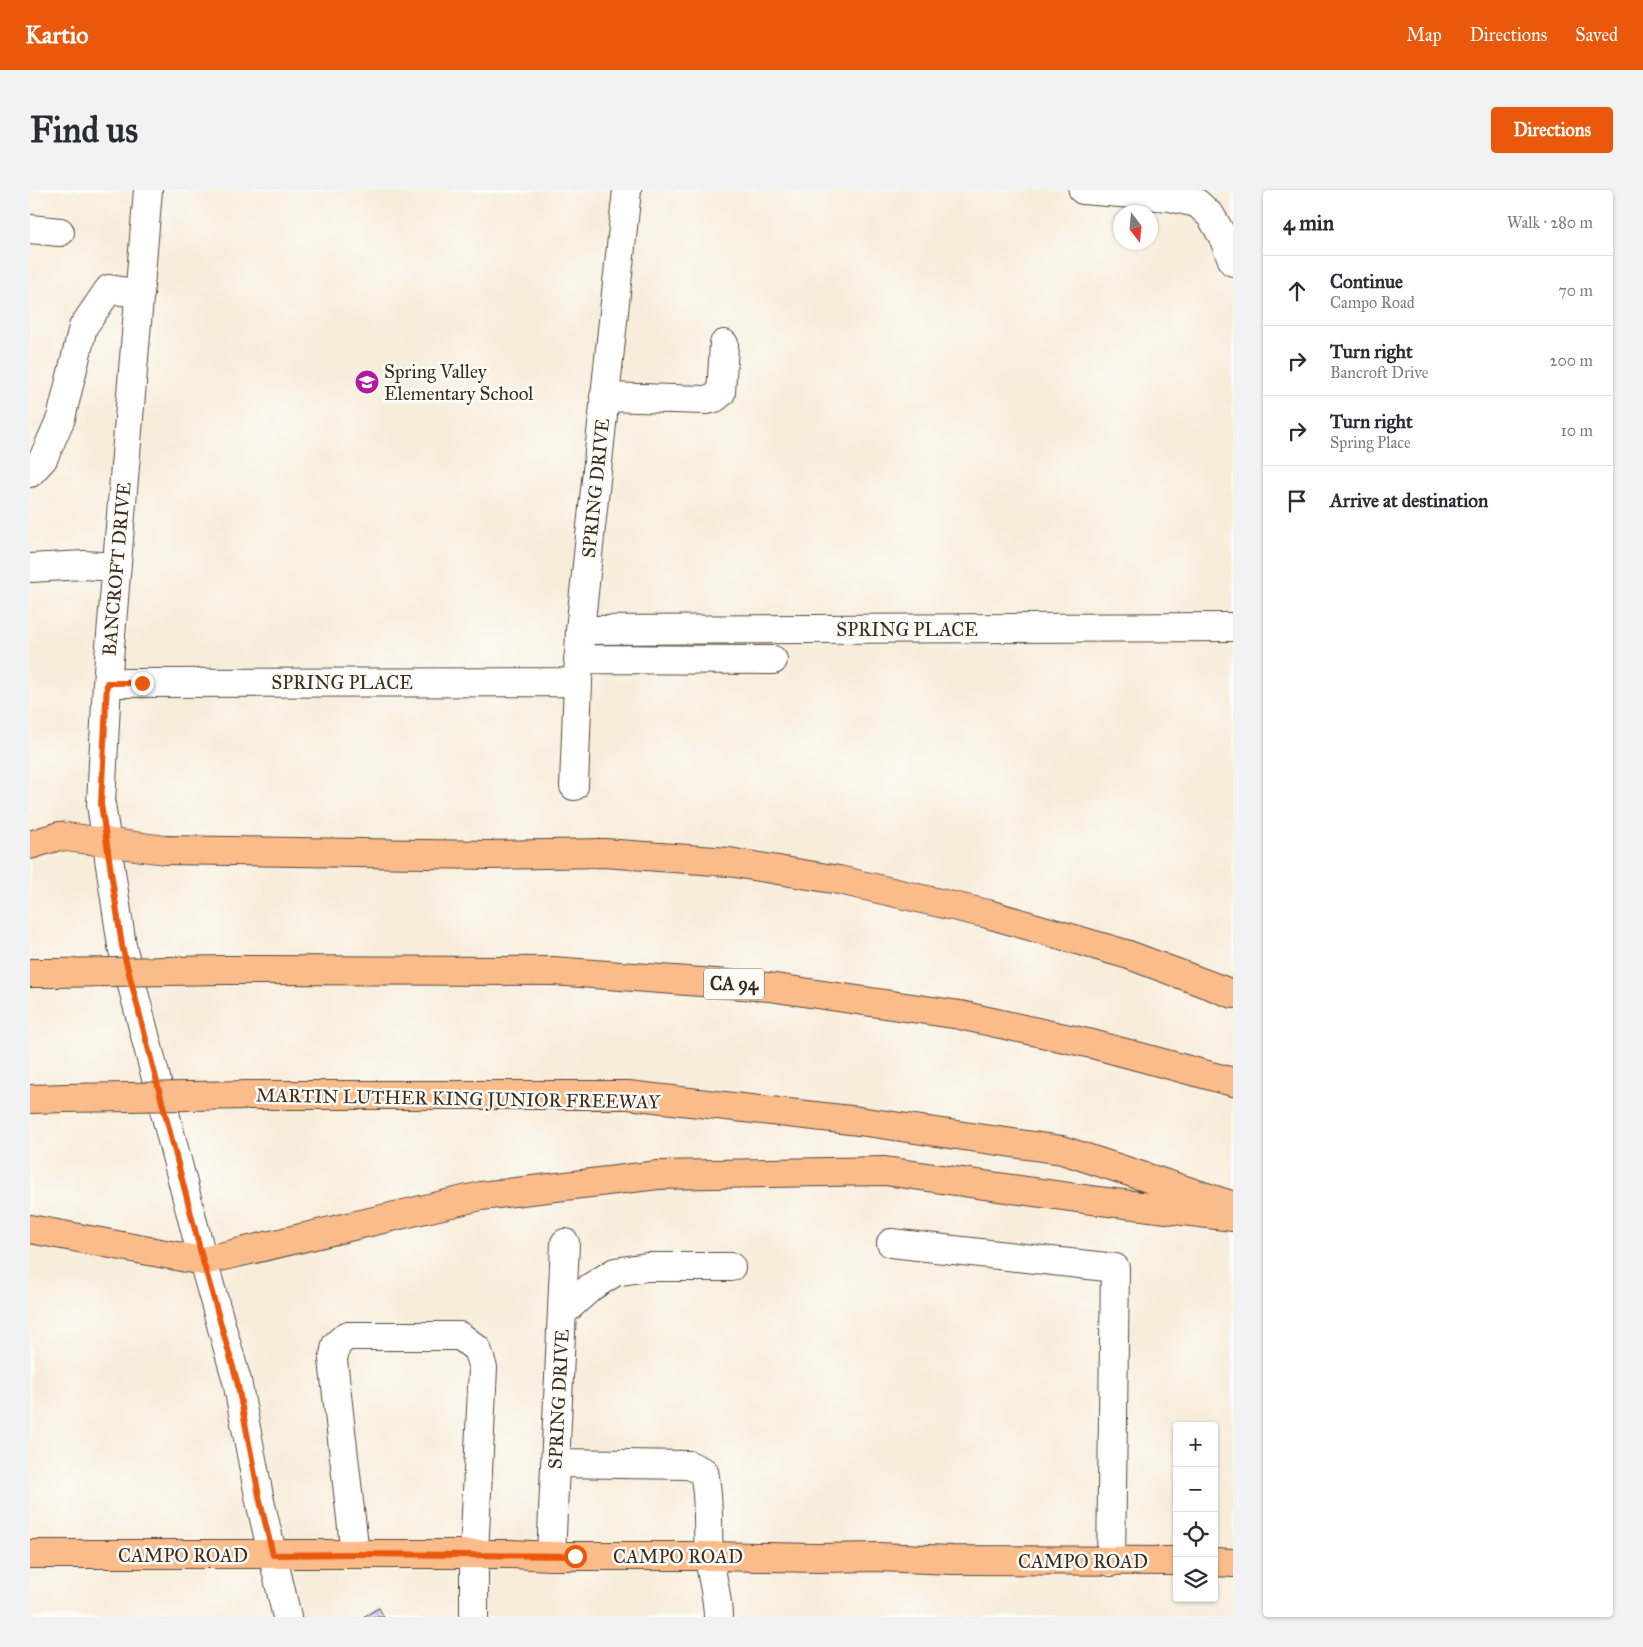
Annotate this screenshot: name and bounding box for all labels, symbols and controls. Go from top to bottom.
text: Kartio [25,20,88,50]
text: Map [1406,24,1442,46]
text: Directions [1470,24,1547,46]
text: Saved [1575,24,1618,46]
button: Directions [1491,107,1613,153]
text: Find us [30,109,138,152]
north arrow [1113,205,1158,250]
text: 4 min [1283,210,1334,236]
text: Walk · 280 m [1507,213,1593,232]
text: Continue [1330,270,1403,293]
icon: ahead [1283,277,1311,305]
text: 70 m [1558,281,1593,300]
text: Campo Road [1330,293,1415,312]
text: Turn right [1330,340,1413,363]
icon: right [1283,347,1311,375]
text: 200 m [1550,351,1593,370]
place label: Spring Valley Elementary School [384,360,534,405]
text: Bancroft Drive [1330,363,1428,382]
school or university icon: Spring Valley Elementary School [354,369,380,395]
text: Turn right [1330,410,1413,433]
street label: SPRING DRIVE [577,417,614,559]
icon: right [1283,417,1311,445]
text: 10 m [1561,421,1593,440]
text: Spring Place [1330,433,1411,452]
street label: BANCROFT DRIVE [97,481,136,657]
icon: arrive [1283,487,1311,515]
text: Arrive at destination [1330,489,1488,512]
street label: SPRING PLACE [836,618,978,641]
street label: SPRING PLACE [271,671,413,694]
route end [131,672,154,695]
road number: CA 94 [704,969,764,1000]
street label: MARTIN LUTHER KING JUNIOR FREEWAY [256,1083,661,1115]
street label: SPRING DRIVE [543,1328,574,1470]
map controls [1173,1422,1218,1602]
button: + [1173,1422,1218,1467]
button: − [1173,1467,1218,1512]
button: locate [1173,1512,1218,1557]
street label: CAMPO ROAD [118,1544,248,1567]
route start [564,1545,587,1568]
street label: CAMPO ROAD [613,1545,743,1568]
street label: CAMPO ROAD [1018,1550,1148,1573]
button: layers [1173,1557,1218,1602]

